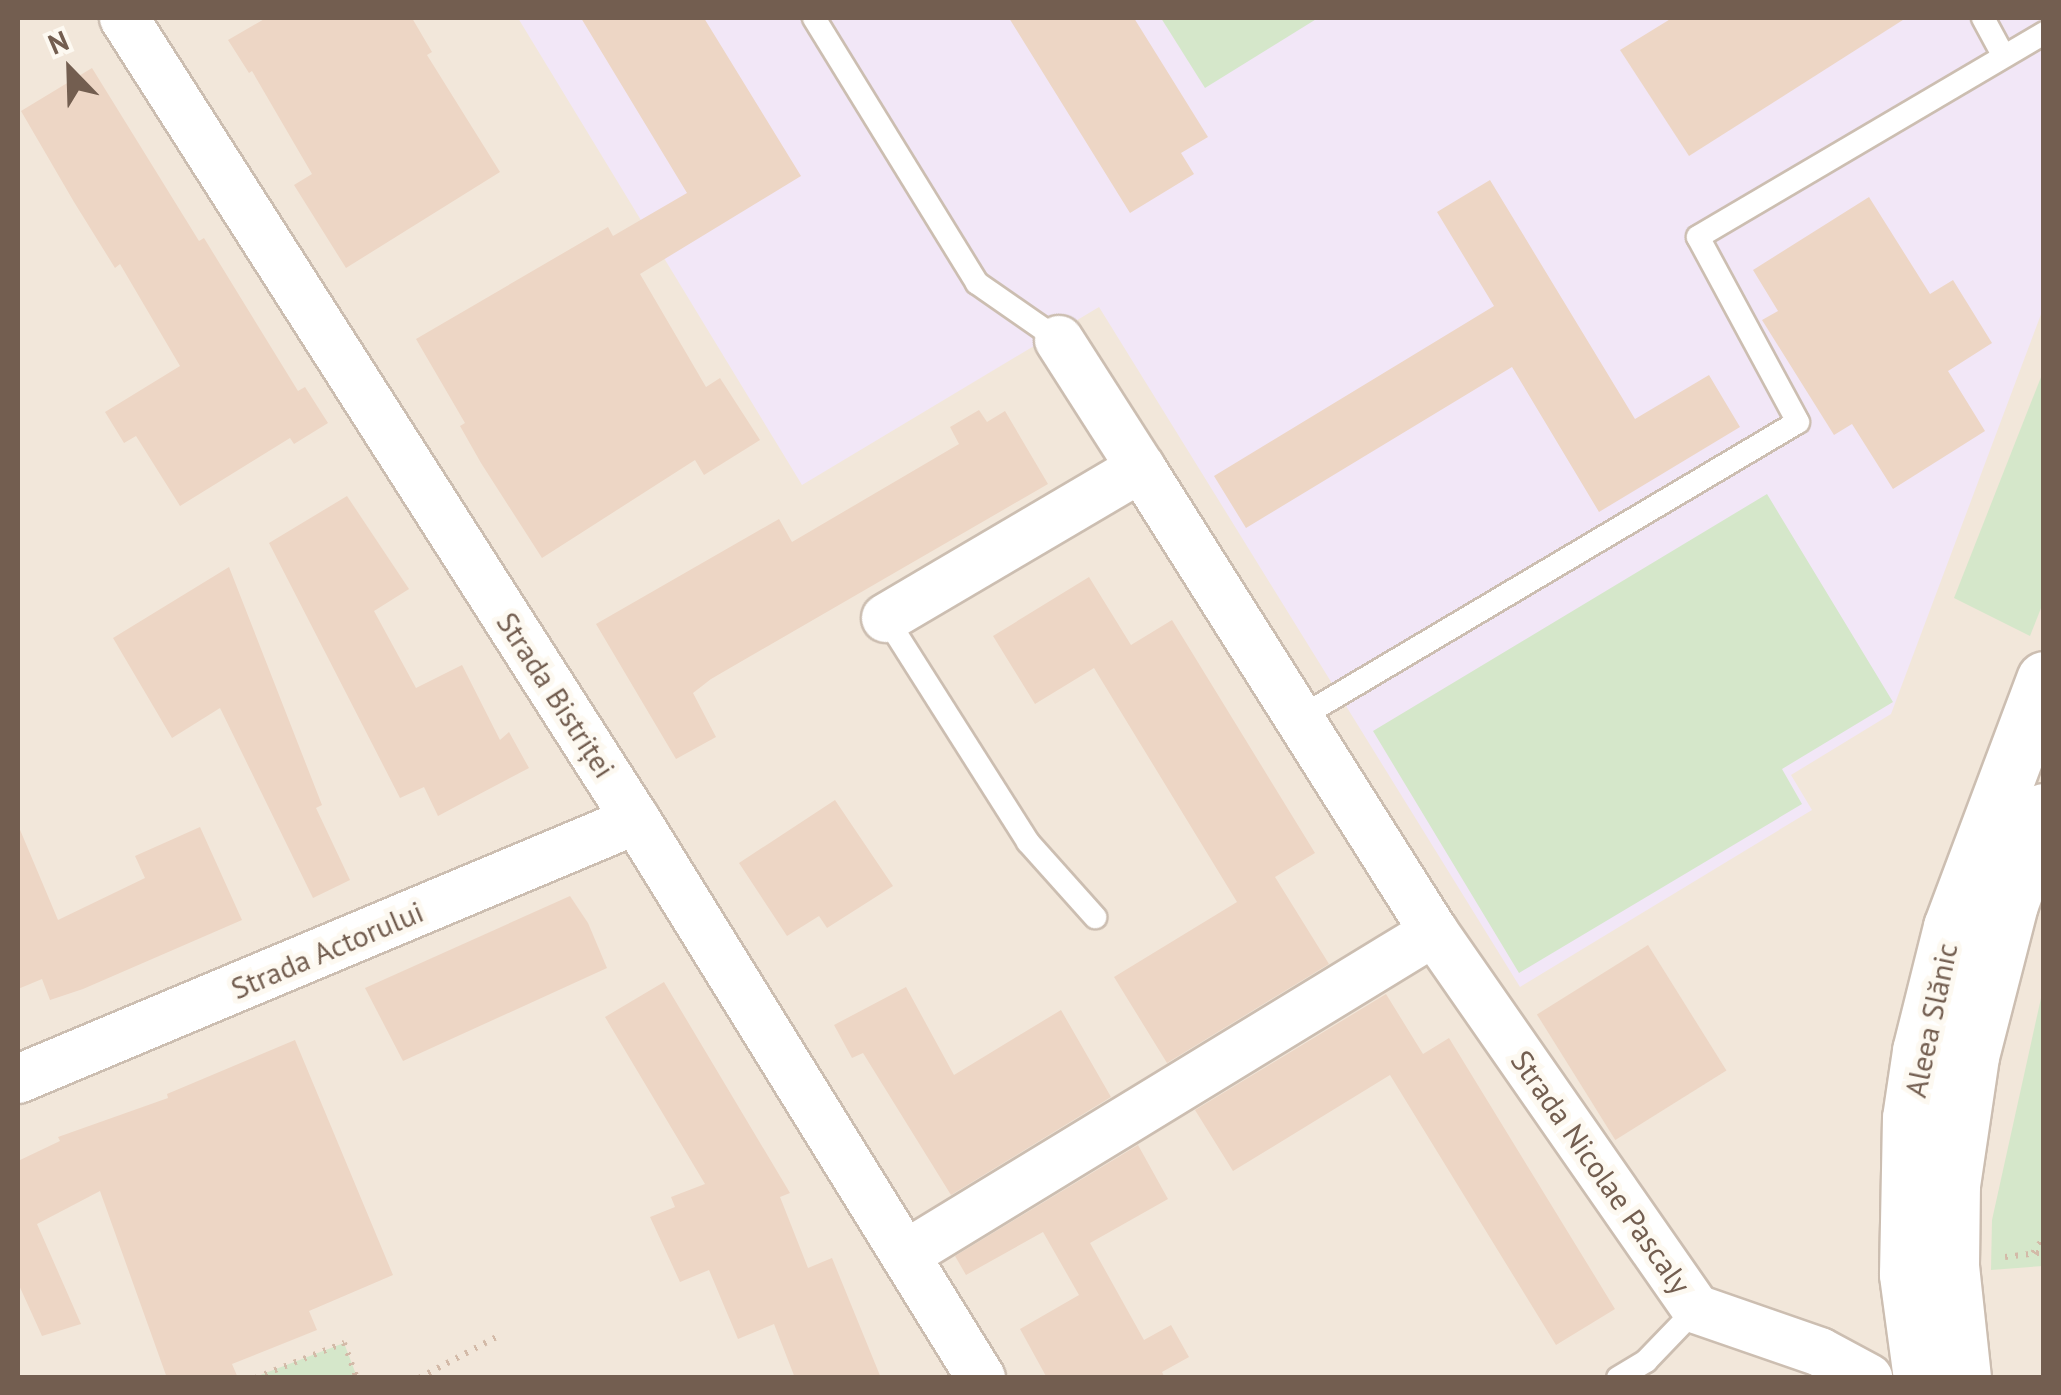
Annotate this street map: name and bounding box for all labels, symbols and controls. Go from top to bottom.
north arrow [20,20,120,120]
text: N [42,21,74,63]
street label: Strada Bistriței [489,606,623,784]
street label: Strada Actorului [225,893,429,1007]
street label: Aleea Slănic [1897,940,1965,1100]
street label: Strada Nicolae Pascaly [1503,1043,1699,1301]

